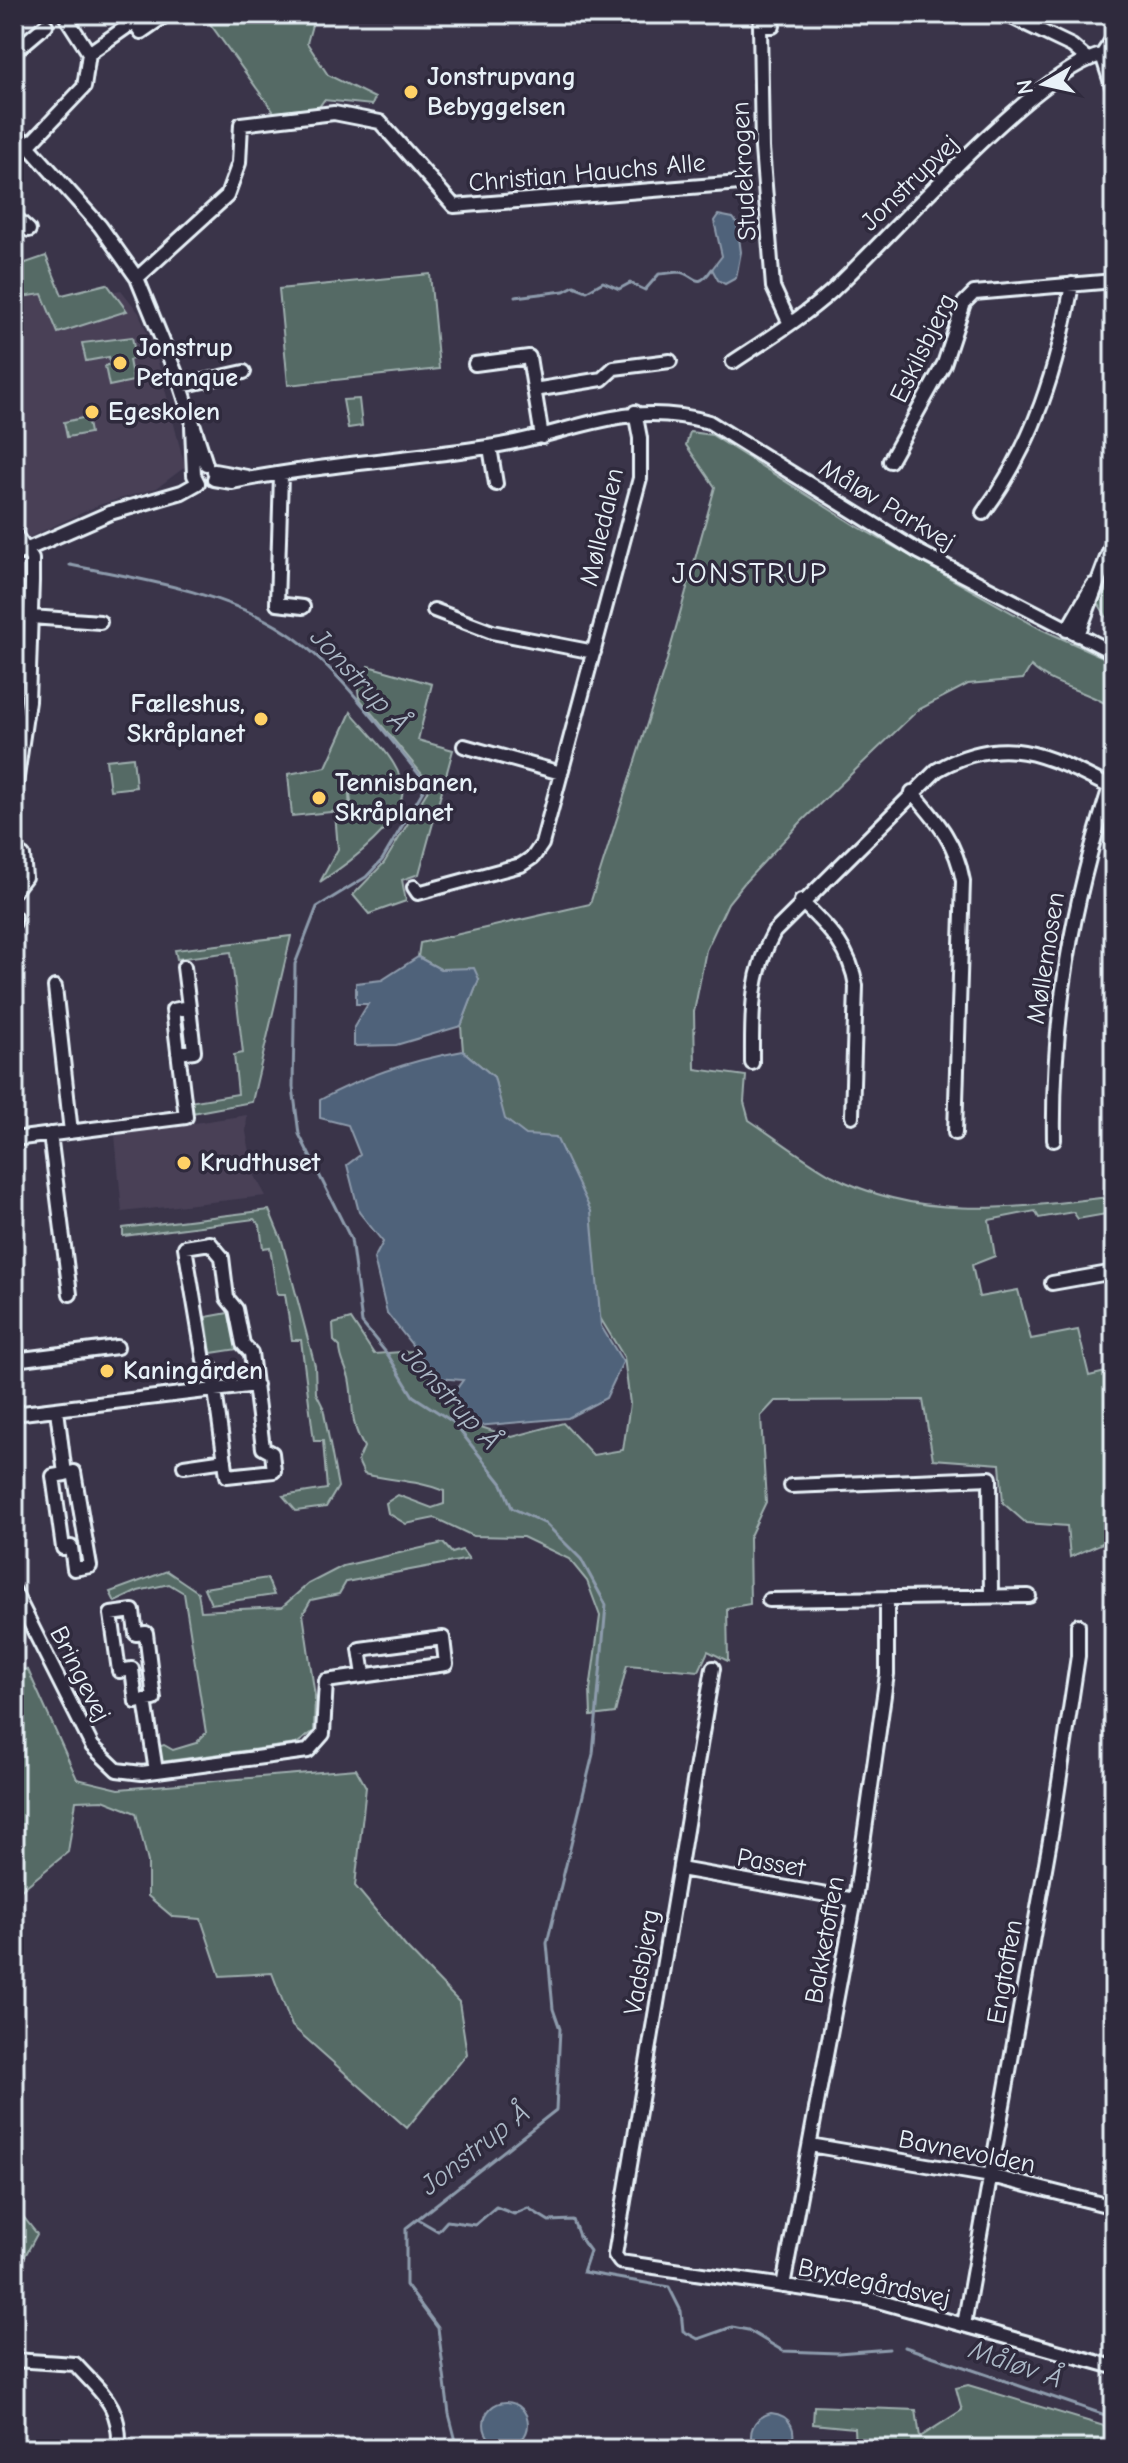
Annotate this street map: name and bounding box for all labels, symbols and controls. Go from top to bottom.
north arrow [1004,44,1084,124]
place label: Jonstrupvang Bebyggelsen [427,62,576,122]
text: N [1011,78,1039,96]
marker: Jonstrupvang Bebyggelsen [402,83,420,101]
street label: Studekrogen [725,101,763,241]
street label: Jonstrupvej [855,129,965,237]
street label: Christian Hauchs Alle [467,148,707,198]
street label: Eskilsbjerg [884,289,962,407]
place label: Jonstrup Petanque [136,333,238,393]
marker: Jonstrup Petanque [111,354,129,372]
place label: Egeskolen [108,397,220,427]
marker: Egeskolen [83,403,101,421]
street label: Måløv Parkvej [814,453,960,557]
street label: Mølledalen [574,465,630,589]
district label: JONSTRUP [672,556,828,591]
water label: Jonstrup Å [303,619,417,738]
place label: Fælleshus, Skråplanet [127,689,245,749]
marker: Fælleshus, Skråplanet [252,710,270,728]
place label: Tennisbanen, Skråplanet [335,768,478,828]
marker: Tennisbanen, Skråplanet [310,789,328,807]
street label: Møllemosen [1021,890,1071,1026]
place label: Krudthuset [200,1148,321,1178]
marker: Krudthuset [175,1154,193,1172]
water label: Jonstrup Å [394,1337,508,1456]
place label: Kaningården [123,1356,263,1386]
marker: Kaningården [98,1362,116,1380]
street label: Bringevej [43,1621,117,1727]
street label: Passet [734,1842,809,1884]
street label: Bakketoften [799,1874,851,2006]
street label: Vadsbjerg [618,1907,666,2017]
street label: Engtoften [981,1917,1029,2027]
water label: Jonstrup Å [412,2095,536,2202]
street label: Bavnevolden [896,2124,1038,2180]
street label: Brydegårdsvej [795,2252,953,2314]
water label: Måløv Å [964,2331,1067,2395]

